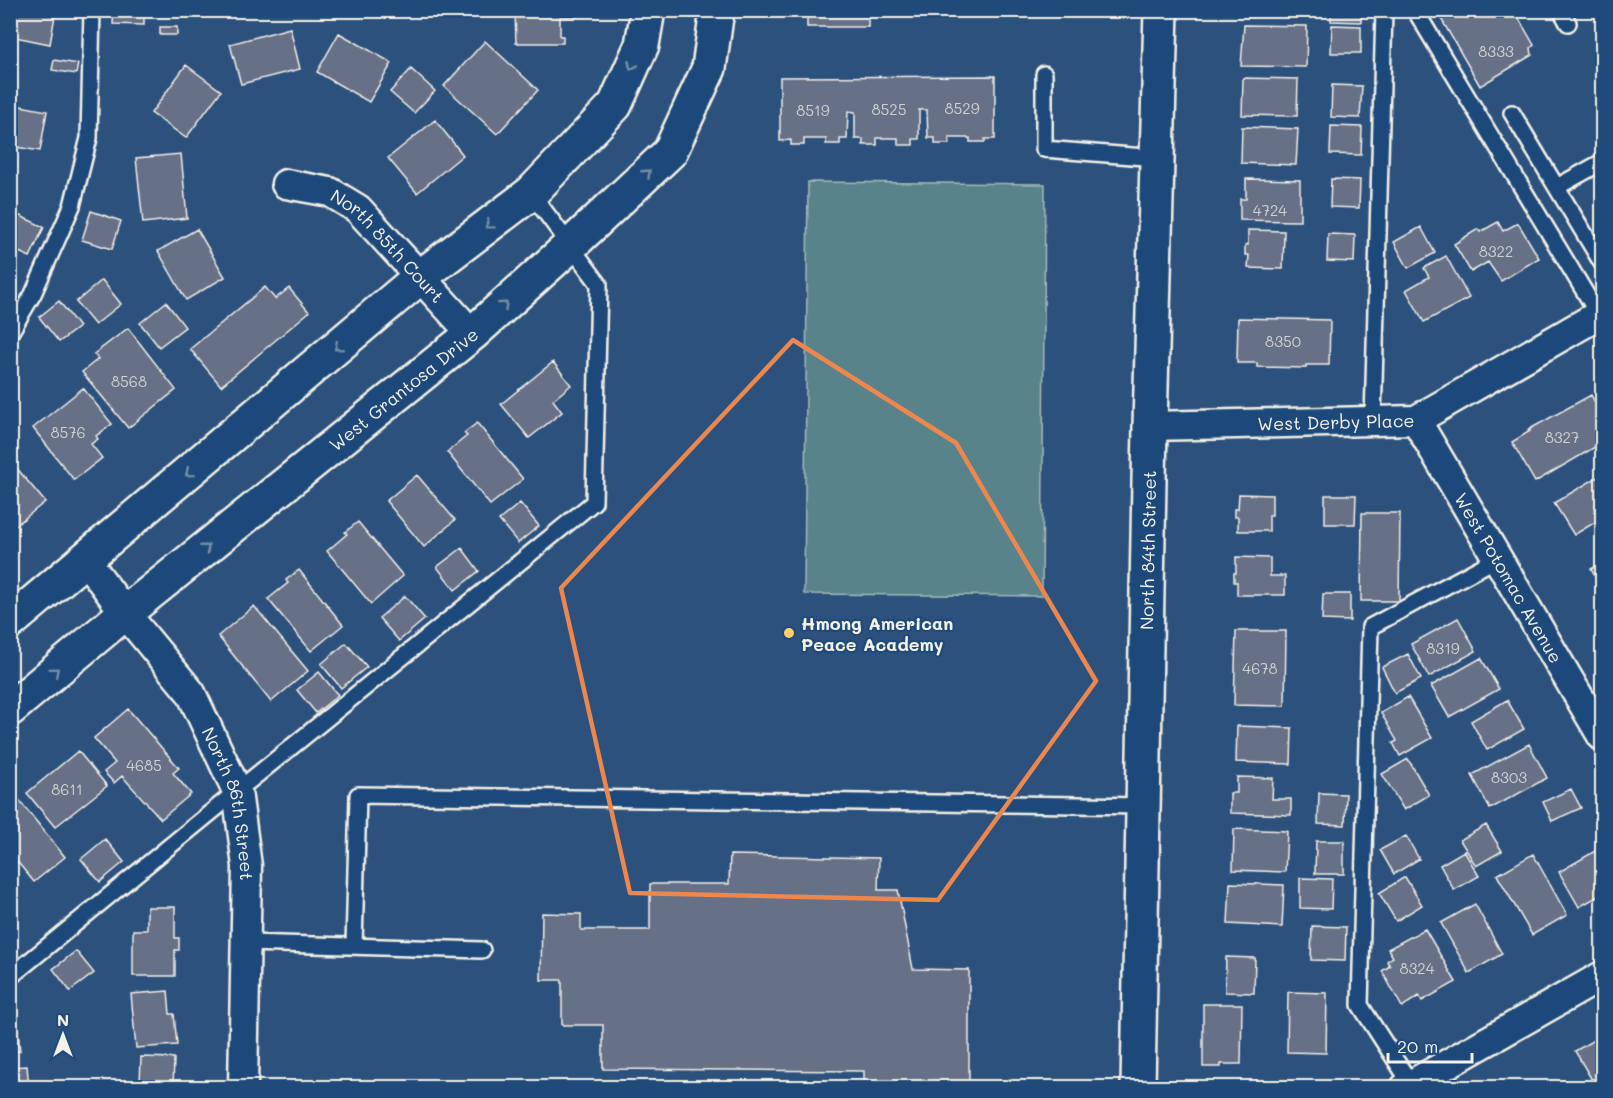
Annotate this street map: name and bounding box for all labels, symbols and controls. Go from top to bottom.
house number: 8333 [1478,41,1514,61]
one-way arrow [627,60,639,71]
house number: 8529 [944,98,980,118]
house number: 8525 [872,99,906,119]
house number: 8519 [796,100,830,120]
one-way arrow [641,169,651,180]
street label: North 85th Court [326,183,450,308]
house number: 4724 [1253,200,1287,220]
one-way arrow [485,217,496,228]
house number: 8322 [1479,241,1513,261]
one-way arrow [497,301,508,312]
street label: West Grantosa Drive [324,322,483,456]
house number: 8350 [1265,331,1301,351]
one-way arrow [334,340,345,351]
house number: 8568 [111,371,147,391]
street label: West Derby Place [1257,408,1415,436]
house number: 8576 [50,422,86,442]
house number: 8327 [1545,427,1579,447]
one-way arrow [185,466,196,477]
street label: North 84th Street [1134,470,1161,630]
street label: West Potomac Avenue [1449,488,1568,667]
one-way arrow [200,544,211,555]
place label: Hmong American Peace Academy [801,611,953,656]
marker: Hmong American Peace Academy [782,626,796,640]
house number: 8319 [1426,638,1460,658]
house number: 4678 [1242,658,1278,678]
one-way arrow [49,667,60,678]
street label: North 86th Street [197,723,259,881]
house number: 4685 [126,755,162,775]
house number: 8303 [1491,767,1527,787]
house number: 8611 [51,779,83,799]
house number: 8324 [1399,958,1435,978]
north arrow [33,1005,93,1065]
text: N [57,1009,69,1030]
scale bar [1388,1026,1472,1064]
text: 20 m [1397,1034,1438,1058]

